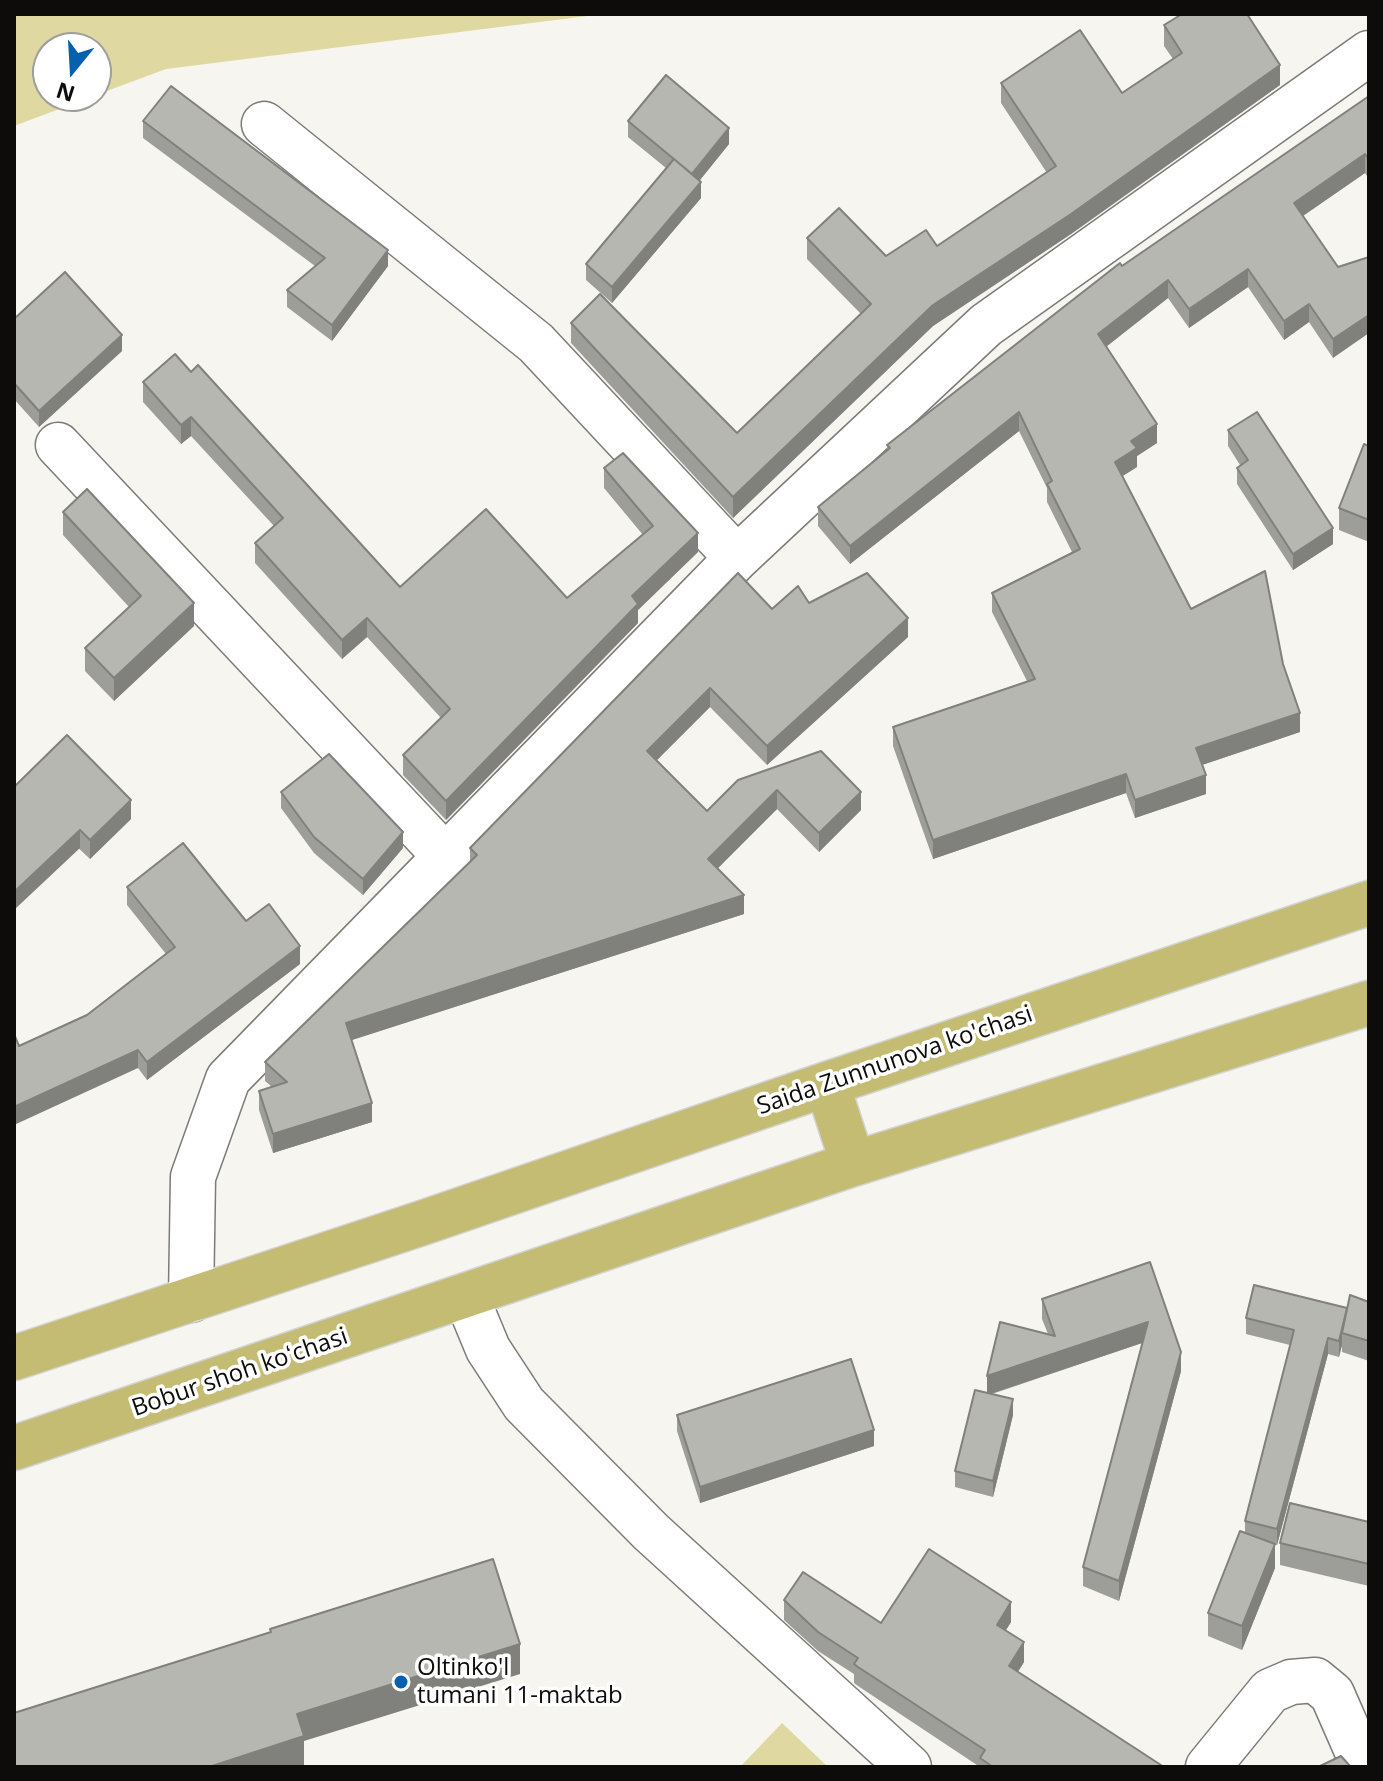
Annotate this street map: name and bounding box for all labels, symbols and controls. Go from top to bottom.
north arrow [32,32,112,112]
text: N [52,76,78,110]
street label: Saida Zunnunova ko'chasi [753,1000,1037,1122]
street label: Bobur shoh koʻchasi [128,1323,352,1423]
place label: Oltinko'l tumani 11-maktab [417,1654,623,1710]
marker: Oltinko'l tumani 11-maktab [392,1673,410,1691]

